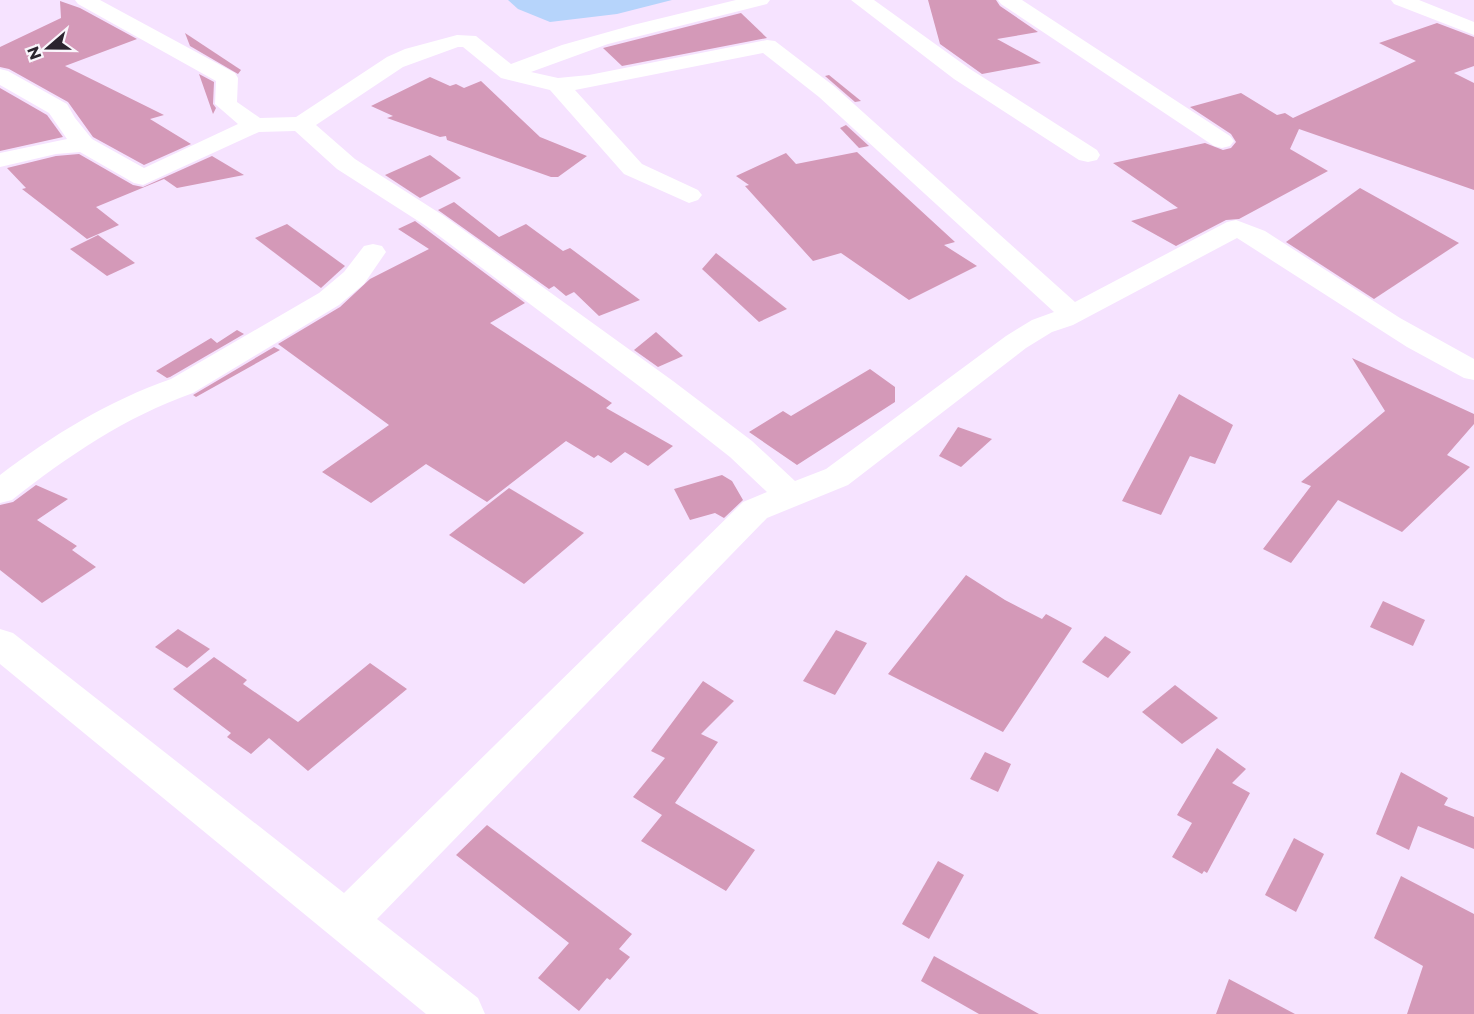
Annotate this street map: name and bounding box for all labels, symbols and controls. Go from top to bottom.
north arrow [18,18,78,78]
text: N [23,44,46,62]

